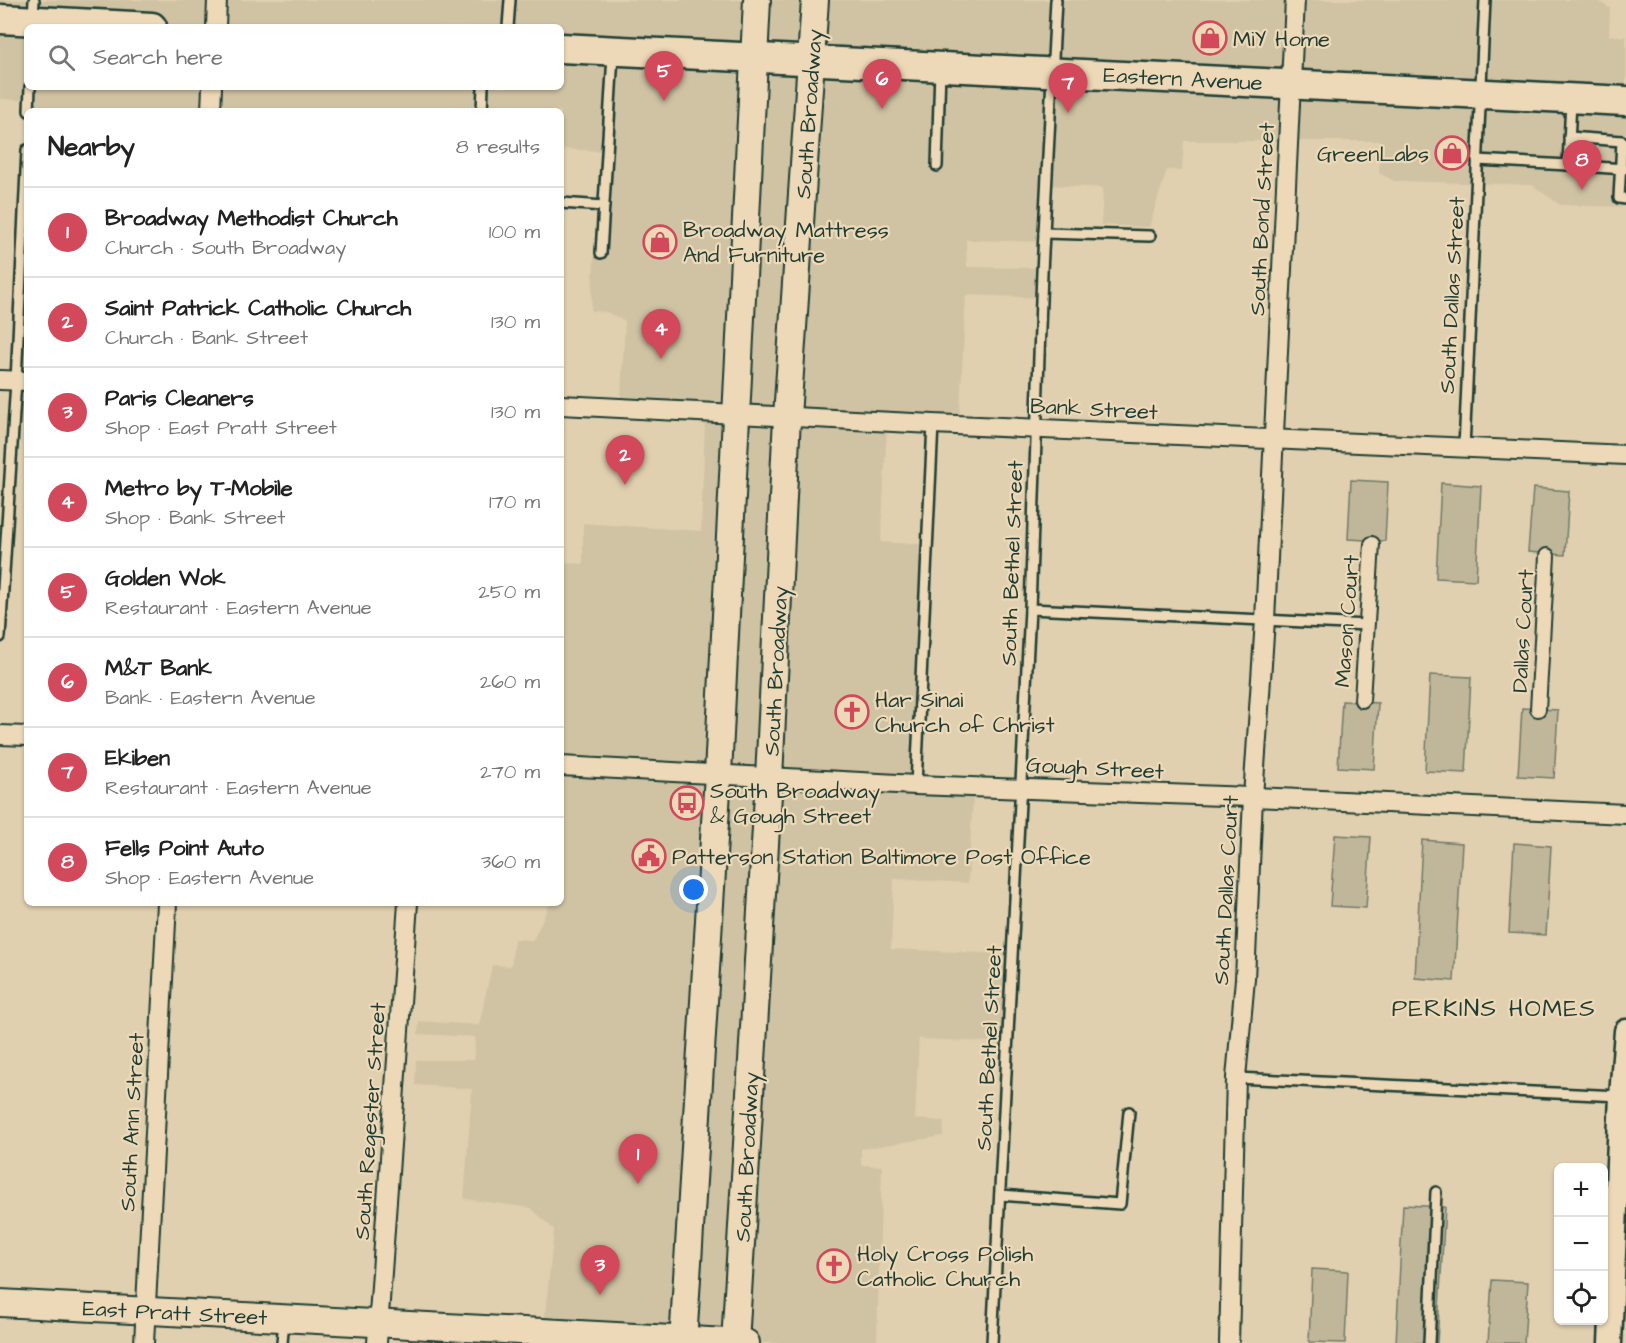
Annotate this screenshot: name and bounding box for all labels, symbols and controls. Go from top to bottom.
shop icon: MiY Home [1192,20,1228,56]
search box [24,24,564,90]
place label: MiY Home [1233,24,1330,55]
street label: South Broadway [788,28,832,200]
icon: search [45,41,78,74]
text: Search here [93,42,223,73]
pin: 5 [644,51,684,101]
pin: 6 [862,60,902,109]
street label: Eastern Avenue [1102,60,1263,99]
pin: 7 [1048,63,1088,113]
street label: South Bond Street [1242,122,1283,316]
text: Nearby [48,129,135,165]
text: 8 results [456,133,540,161]
shop icon: GreenLabs [1434,135,1470,171]
place label: GreenLabs [1317,139,1429,170]
pin: 8 [1562,140,1602,190]
street label: South Dallas Street [1432,196,1473,395]
text: Broadway Methodist Church [105,203,398,234]
place label: Broadway Mattress And Furniture [683,215,889,271]
text: 1 [66,218,69,246]
text: 100 m [489,218,540,246]
shop icon: Broadway Mattress And Furniture [642,224,678,260]
text: Church · South Broadway [105,234,346,262]
text: Saint Patrick Catholic Church [105,293,411,324]
text: 2 [62,308,73,336]
text: 130 m [491,308,540,336]
pin: 4 [642,310,680,359]
text: Church · Bank Street [105,324,308,352]
text: Paris Cleaners [105,383,254,414]
street label: Bank Street [1029,391,1159,428]
text: 3 [62,398,73,426]
text: 130 m [491,398,540,426]
text: Shop · East Pratt Street [105,414,337,442]
pin: 2 [606,436,644,485]
street label: South Bethel Street [993,460,1032,666]
text: Metro by T-Mobile [105,473,293,504]
text: 4 [61,488,74,516]
text: 170 m [489,488,540,516]
text: Shop · Bank Street [105,504,285,532]
street label: Mason Court [1327,554,1368,688]
text: Golden Wok [105,563,226,594]
street label: Dallas Court [1505,568,1542,694]
text: 5 [60,578,75,606]
text: 250 m [478,578,540,606]
street label: South Broadway [757,585,797,757]
text: Restaurant · Eastern Avenue [105,594,372,622]
text: M&T Bank [105,653,212,684]
text: 6 [61,668,74,696]
text: 260 m [480,668,540,696]
text: Bank · Eastern Avenue [105,684,316,712]
place label: Har Sinai Church of Christ [875,685,1055,741]
church icon: Har Sinai Church of Christ [834,694,870,730]
text: Ekiben [105,743,170,774]
street label: Gough Street [1025,749,1165,789]
text: 7 [61,758,74,786]
text: 270 m [480,758,540,786]
text: Restaurant · Eastern Avenue [105,774,372,802]
place label: South Broadway & Gough Street [710,776,880,833]
bus stop icon: South Broadway & Gough Street [669,785,705,821]
street label: South Dallas Court [1206,794,1247,986]
text: Fells Point Auto [105,833,264,864]
public building icon: Patterson Station Baltimore Post Office [631,838,667,874]
place label: Patterson Station Baltimore Post Office [672,842,1091,873]
text: 8 [61,848,74,876]
text: 360 m [481,848,540,876]
text: Shop · Eastern Avenue [105,864,314,892]
your location [679,875,708,904]
street label: South Bethel Street [969,944,1010,1152]
district label: PERKINS HOMES [1392,992,1596,1026]
street label: South Regester Street [347,1001,395,1241]
street label: South Ann Street [112,1032,153,1212]
street label: South Broadway [728,1071,768,1243]
pin: 1 [618,1134,658,1184]
map controls [1554,1163,1608,1325]
button: + [1554,1163,1608,1217]
button: − [1554,1217,1608,1271]
place label: Holy Cross Polish Catholic Church [857,1239,1033,1295]
pin: 3 [580,1246,620,1295]
church icon: Holy Cross Polish Catholic Church [816,1248,852,1284]
button: locate [1554,1271,1608,1325]
street label: East Pratt Street [82,1293,268,1334]

